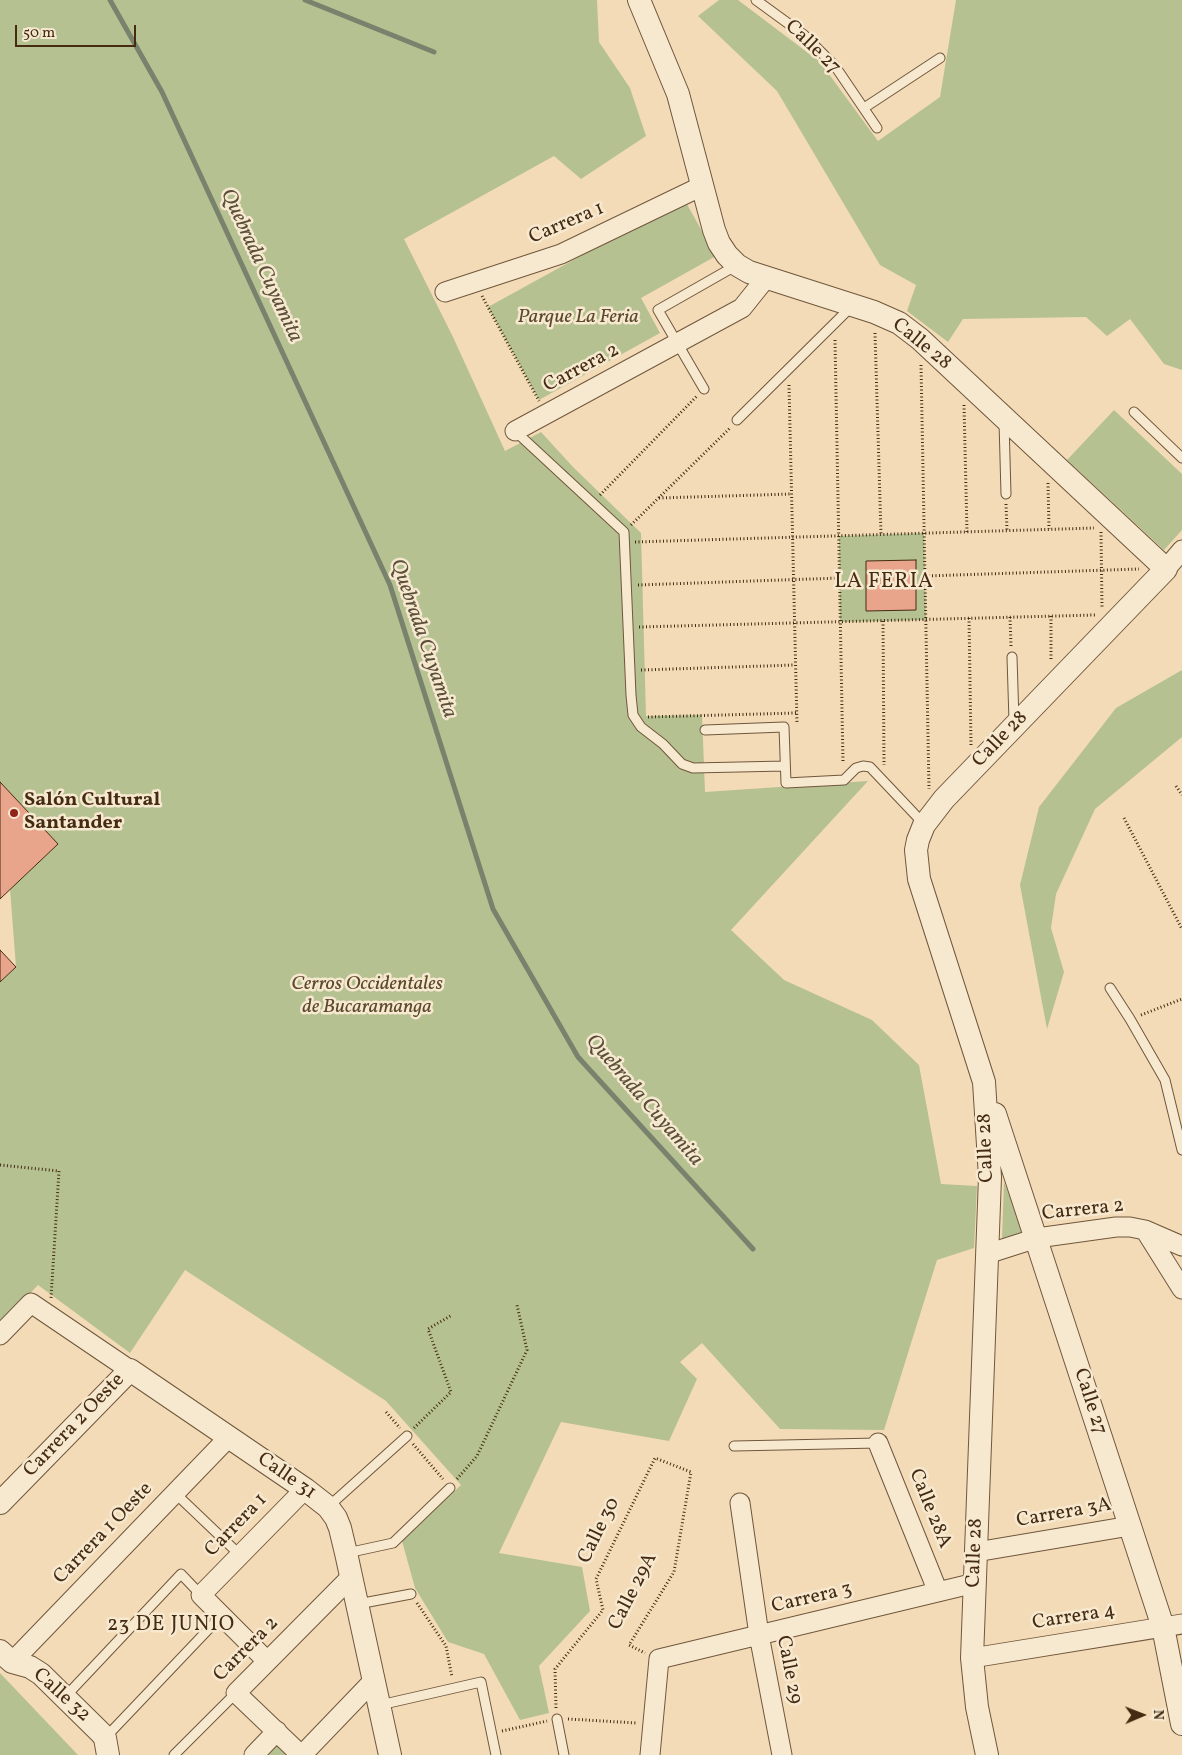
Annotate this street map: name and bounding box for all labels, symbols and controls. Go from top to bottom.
scale bar [18,15,139,47]
street label: Calle 27 [779,16,845,80]
text: 50 m [23,23,55,44]
water label: Quebrada Cuyamita [213,185,307,347]
street label: Carrera 1 [526,197,608,251]
park label: Parque La Feria [517,306,639,330]
street label: Calle 28 [886,314,956,376]
street label: Carrera 2 [540,339,624,399]
water label: Quebrada Cuyamita [383,556,461,722]
district label: LA FERIA [833,570,935,596]
street label: Calle 28 [968,707,1034,773]
place label: Salón Cultural Santander [24,789,160,836]
marker: Salón Cultural Santander [8,807,20,819]
park label: Cerros Occidentales de Bucaramanga [291,973,443,1020]
water label: Quebrada Cuyamita [579,1030,707,1172]
street label: Calle 28 [974,1113,1000,1183]
street label: Carrera 2 [1041,1195,1125,1227]
street label: Calle 27 [1067,1366,1111,1438]
street label: Carrera 2 Oeste [19,1369,131,1483]
street label: Calle 31 [252,1448,320,1506]
street label: Calle 28A [902,1466,956,1552]
street label: Carrera 1 Oeste [49,1478,159,1590]
street label: Carrera 1 [201,1489,273,1563]
street label: Calle 30 [574,1494,626,1568]
street label: Carrera 3A [1015,1494,1113,1534]
street label: Calle 28 [963,1518,989,1588]
street label: Calle 29A [604,1549,664,1635]
street label: Carrera 3 [769,1578,855,1620]
street label: Carrera 4 [1031,1600,1117,1636]
street label: Carrera 2 [209,1612,285,1688]
district label: 23 DE JUNIO [106,1613,236,1639]
street label: Calle 29 [770,1634,806,1706]
street label: Calle 32 [27,1664,95,1728]
north arrow [1117,1690,1167,1740]
text: N [1148,1709,1167,1720]

